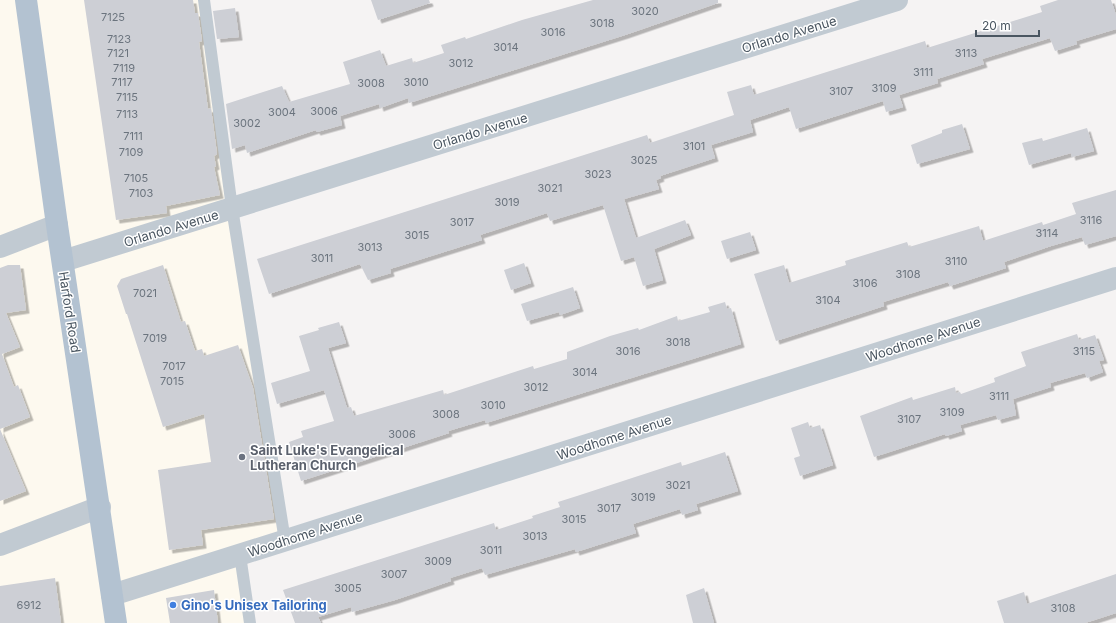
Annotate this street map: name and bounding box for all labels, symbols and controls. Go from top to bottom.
house number: 3020 [631,4,659,18]
house number: 7125 [101,10,125,24]
street label: Orlando Avenue [740,12,838,56]
scale bar [976,12,1039,38]
house number: 3018 [589,16,615,30]
text: 20 m [982,18,1011,33]
house number: 3016 [540,25,566,39]
house number: 7123 [107,32,131,46]
house number: 3014 [493,40,519,54]
house number: 7121 [107,46,129,60]
house number: 3113 [955,46,977,60]
house number: 3012 [449,56,473,70]
house number: 7119 [113,61,135,75]
house number: 3111 [913,65,933,79]
house number: 7117 [111,75,133,89]
house number: 3010 [403,75,429,89]
house number: 3008 [357,76,385,90]
house number: 3109 [871,81,897,95]
house number: 3107 [829,84,853,98]
house number: 7115 [116,90,138,104]
house number: 3006 [310,104,338,118]
house number: 3004 [268,105,296,119]
house number: 7113 [116,107,138,121]
street label: Orlando Avenue [431,109,529,153]
house number: 3002 [233,116,261,130]
house number: 7111 [123,129,143,143]
house number: 3101 [683,139,705,153]
house number: 7109 [119,145,143,159]
house number: 3025 [630,153,658,167]
house number: 3023 [584,167,612,181]
house number: 7105 [124,171,148,185]
house number: 3021 [538,181,562,195]
house number: 7103 [129,186,153,200]
house number: 3019 [494,195,520,209]
street label: Orlando Avenue [122,206,220,250]
house number: 3116 [1080,213,1102,227]
house number: 3017 [450,215,474,229]
house number: 3114 [1036,226,1058,240]
house number: 3015 [405,228,430,242]
house number: 3013 [357,240,383,254]
house number: 3011 [311,251,333,265]
house number: 3110 [945,254,967,268]
house number: 3108 [895,267,921,281]
street label: Harford Road [56,270,84,354]
house number: 3106 [852,276,878,290]
house number: 7021 [133,286,157,300]
house number: 3104 [815,293,841,307]
street label: Woodhome Avenue [864,313,982,365]
house number: 7019 [143,331,167,345]
house number: 3018 [665,335,691,349]
house number: 3016 [615,344,641,358]
house number: 3115 [1073,344,1096,358]
house number: 7017 [162,359,186,373]
house number: 3014 [572,365,598,379]
house number: 7015 [160,374,184,388]
house number: 3012 [524,380,548,394]
house number: 3111 [989,389,1009,403]
house number: 3010 [480,398,506,412]
house number: 3109 [939,405,965,419]
house number: 3008 [432,407,460,421]
street label: Woodhome Avenue [555,411,673,463]
house number: 3107 [897,412,921,426]
house number: 3006 [388,427,416,441]
place label: Saint Luke's Evangelical Lutheran Church [250,442,403,473]
marker: Saint Luke's Evangelical Lutheran Church [237,452,247,462]
house number: 3021 [666,478,690,492]
house number: 3019 [630,490,656,504]
house number: 3017 [597,501,621,515]
street label: Woodhome Avenue [246,508,364,560]
house number: 3015 [562,512,587,526]
house number: 3013 [522,529,548,543]
house number: 3011 [480,543,502,557]
house number: 3009 [424,554,452,568]
house number: 3007 [381,567,407,581]
house number: 3005 [334,581,362,595]
place label: Gino's Unisex Tailoring [181,597,327,613]
house number: 6912 [17,598,41,612]
marker: Gino's Unisex Tailoring [168,600,178,610]
house number: 3108 [1050,601,1076,615]

